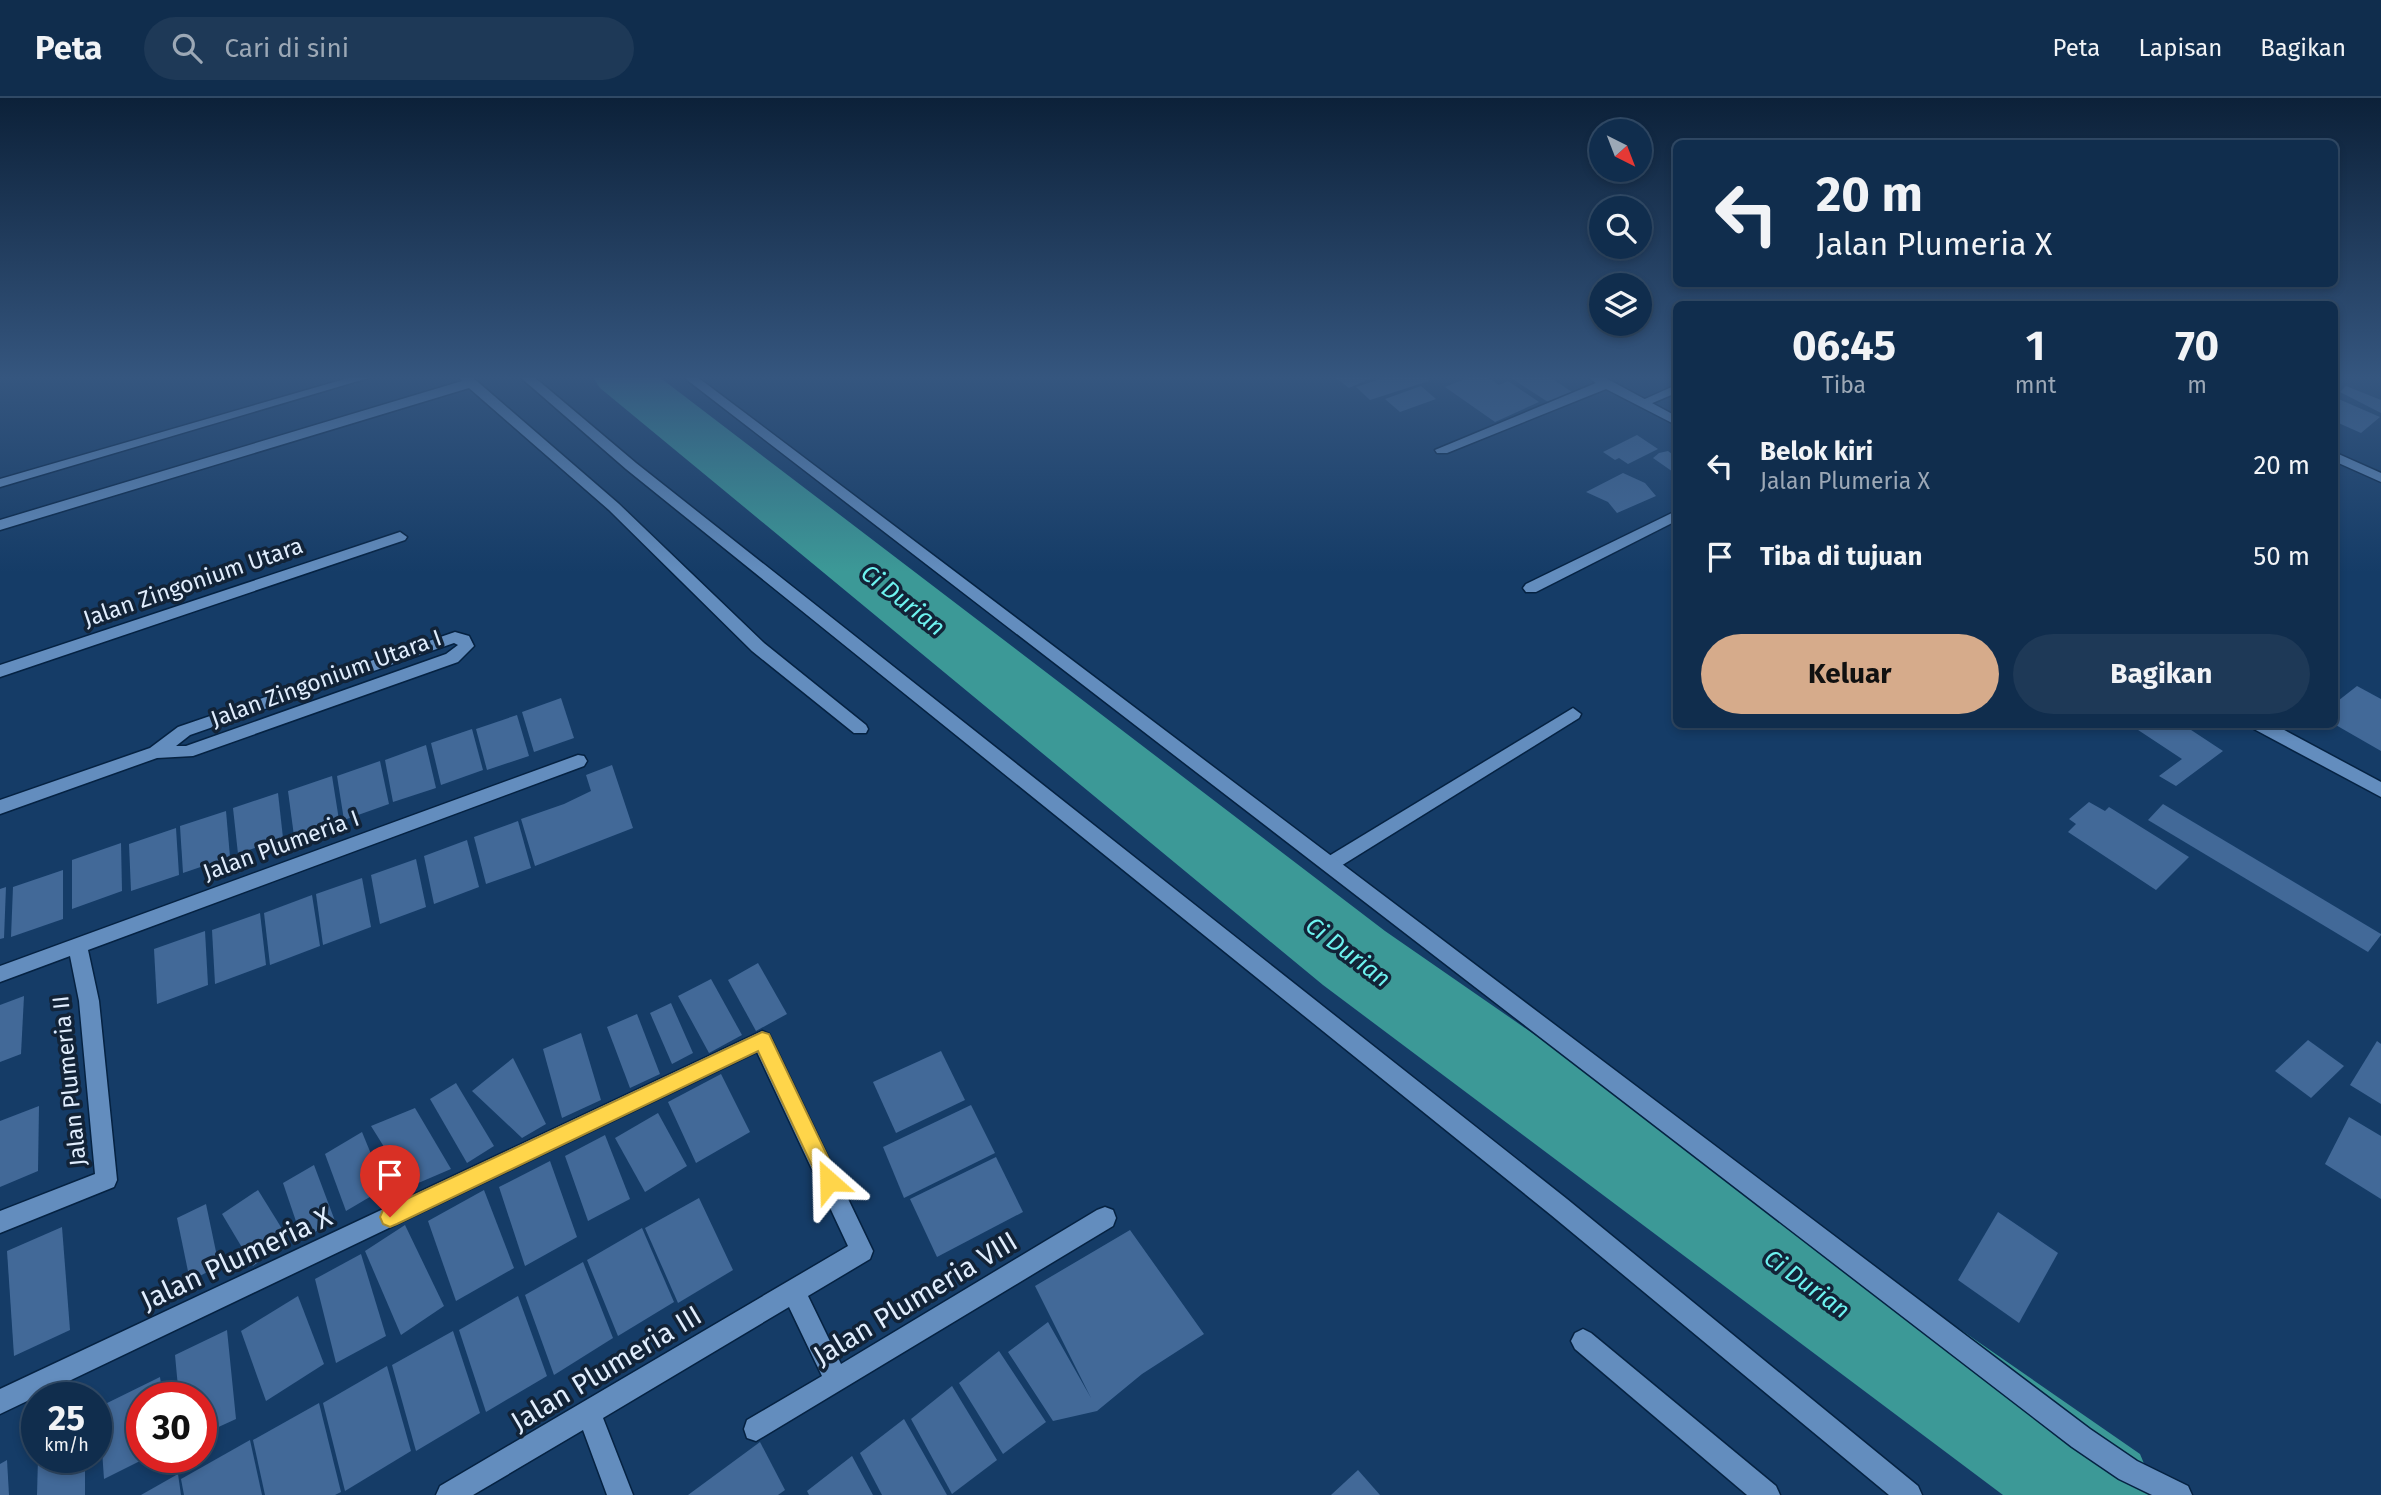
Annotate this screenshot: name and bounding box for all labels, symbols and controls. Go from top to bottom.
search box [144,17,634,80]
text: Peta [35,28,102,68]
icon: search [168,29,206,67]
text: Cari di sini [224,33,349,64]
text: Peta [2053,34,2100,62]
text: Lapisan [2138,34,2222,62]
text: Bagikan [2260,34,2346,62]
north arrow [1589,119,1652,182]
map controls [1589,119,1652,336]
text: 20 m [1816,165,1923,224]
icon: left [1701,168,1792,259]
button: search [1589,196,1652,259]
text: Jalan Plumeria X [1816,225,2052,263]
button: layers [1589,273,1652,336]
text: 06:45 [1792,321,1896,371]
text: 1 [2026,321,2045,371]
text: 70 [2175,321,2219,371]
text: Tiba [1822,371,1866,399]
text: mnt [2015,371,2056,399]
text: m [2187,371,2207,399]
text: Belok kiri [1760,436,1873,467]
icon: left [1701,447,1739,485]
text: 20 m [2253,450,2310,481]
text: Jalan Plumeria X [1760,467,1930,495]
street label: Jalan Zingonium Utara [79,531,307,633]
icon: arrive [1701,538,1739,576]
text: Tiba di tujuan [1760,541,1922,572]
text: 50 m [2253,541,2310,572]
water label: Ci Durian [855,559,951,641]
street label: Jalan Zingonium Utara I [207,623,445,733]
button: Keluar [1701,634,1999,714]
button: Bagikan [2013,634,2310,714]
street label: Jalan Plumeria I [199,804,363,886]
water label: Ci Durian [1300,911,1396,993]
street label: Jalan Plumeria II [46,994,92,1168]
position arrow [792,1144,866,1218]
pin [360,1145,420,1217]
icon: arrive [371,1156,409,1194]
street label: Jalan Plumeria X [136,1200,337,1317]
street label: Jalan Plumeria VIII [807,1225,1023,1372]
water label: Ci Durian [1759,1244,1855,1324]
street label: Jalan Plumeria III [505,1299,708,1438]
speed limit sign: 30 [126,1382,217,1473]
text: 25 [48,1397,85,1439]
text: km/h [44,1434,89,1456]

